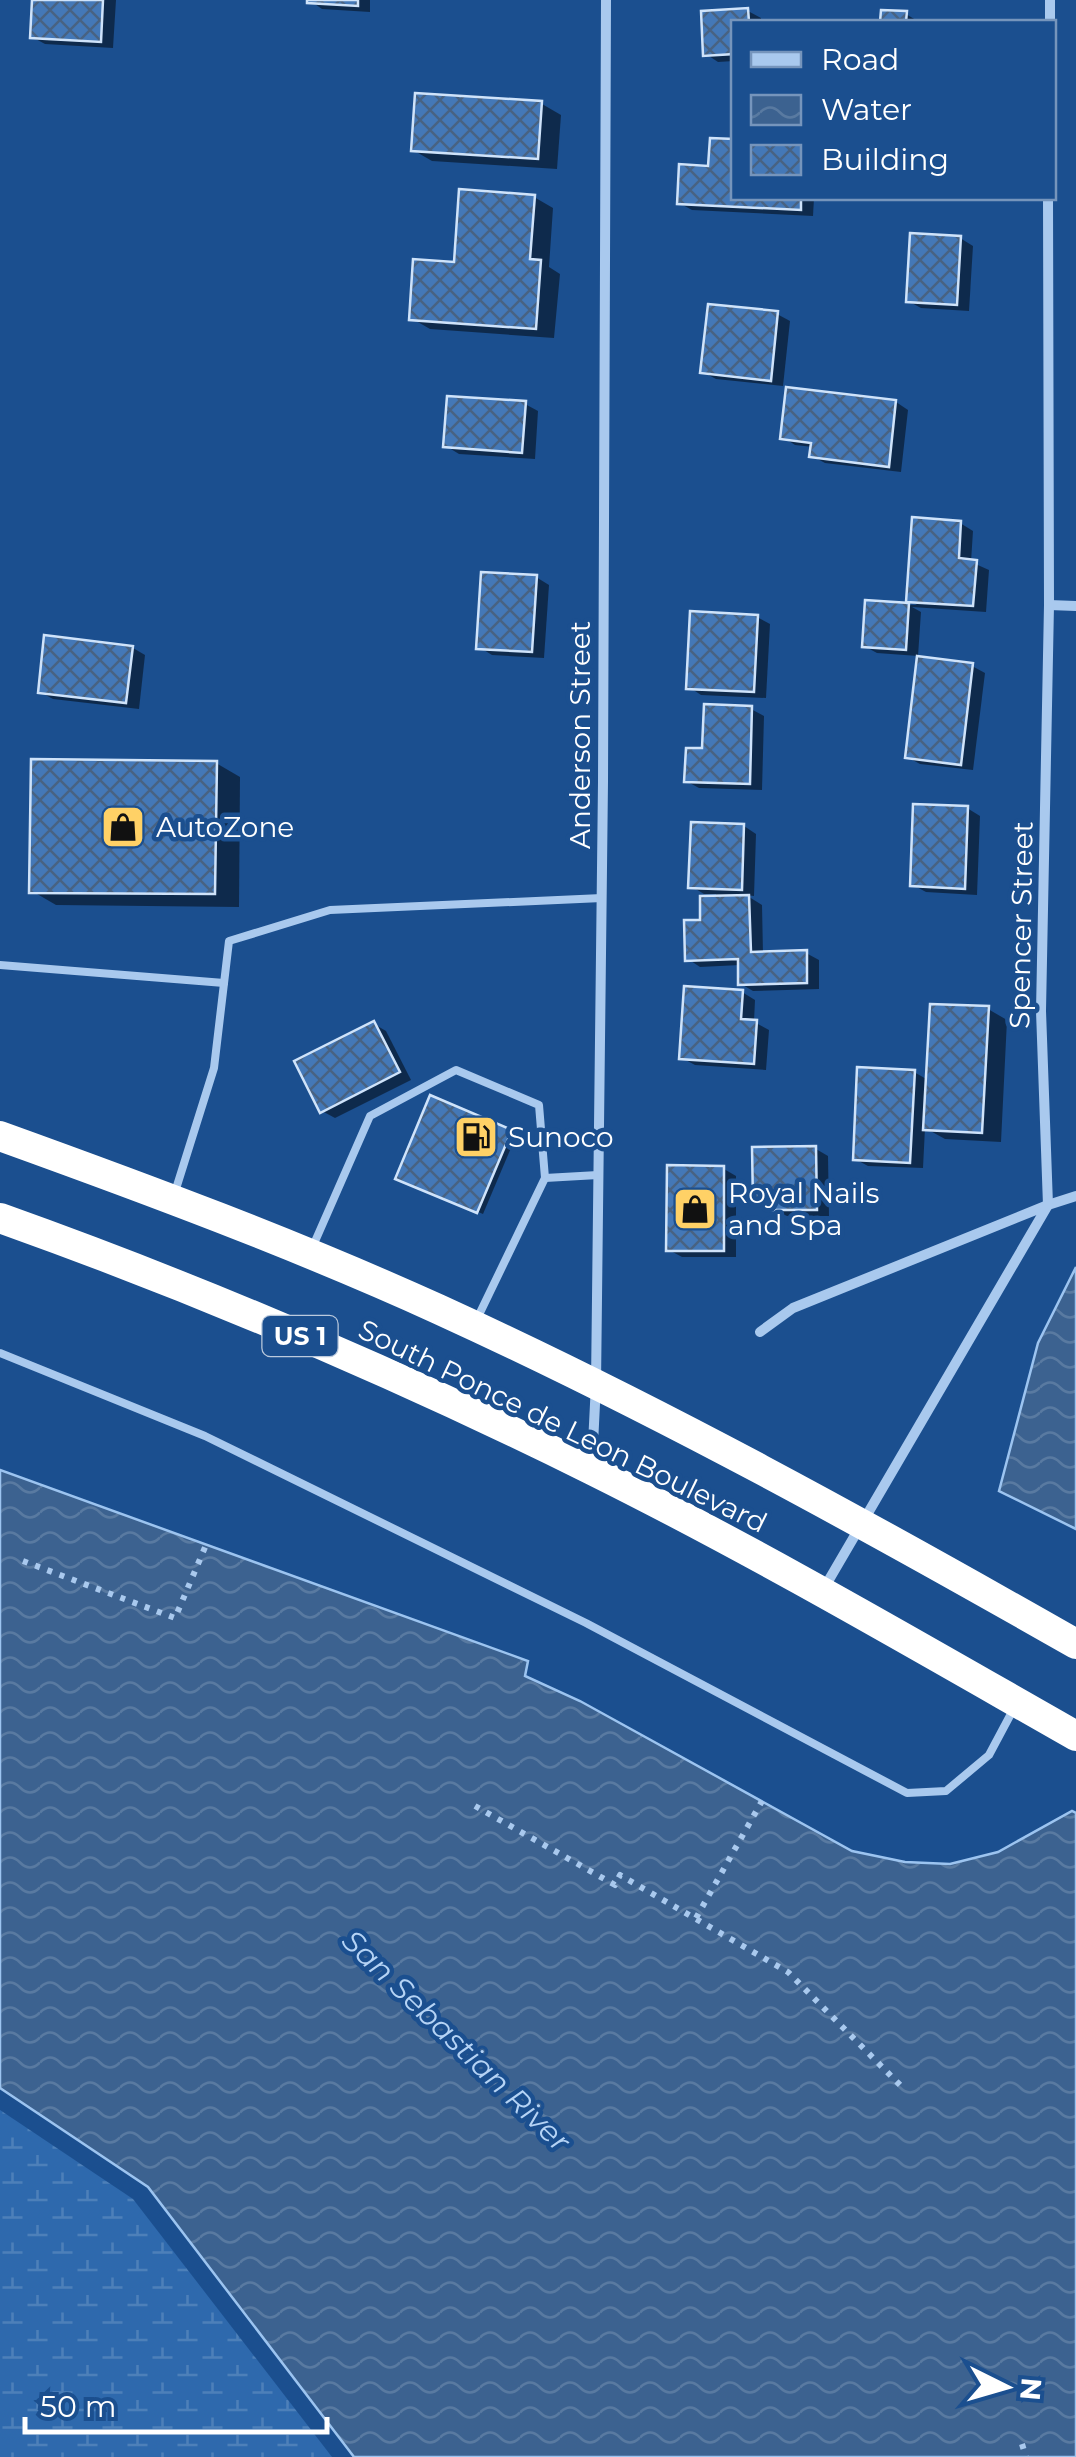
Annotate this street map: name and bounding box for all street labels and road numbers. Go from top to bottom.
street label: Anderson Street [563,621,597,849]
street label: Spencer Street [1002,821,1040,1029]
street label: South Ponce de Leon Boulevard [353,1312,773,1540]
road number: US 1 [262,1316,338,1356]

